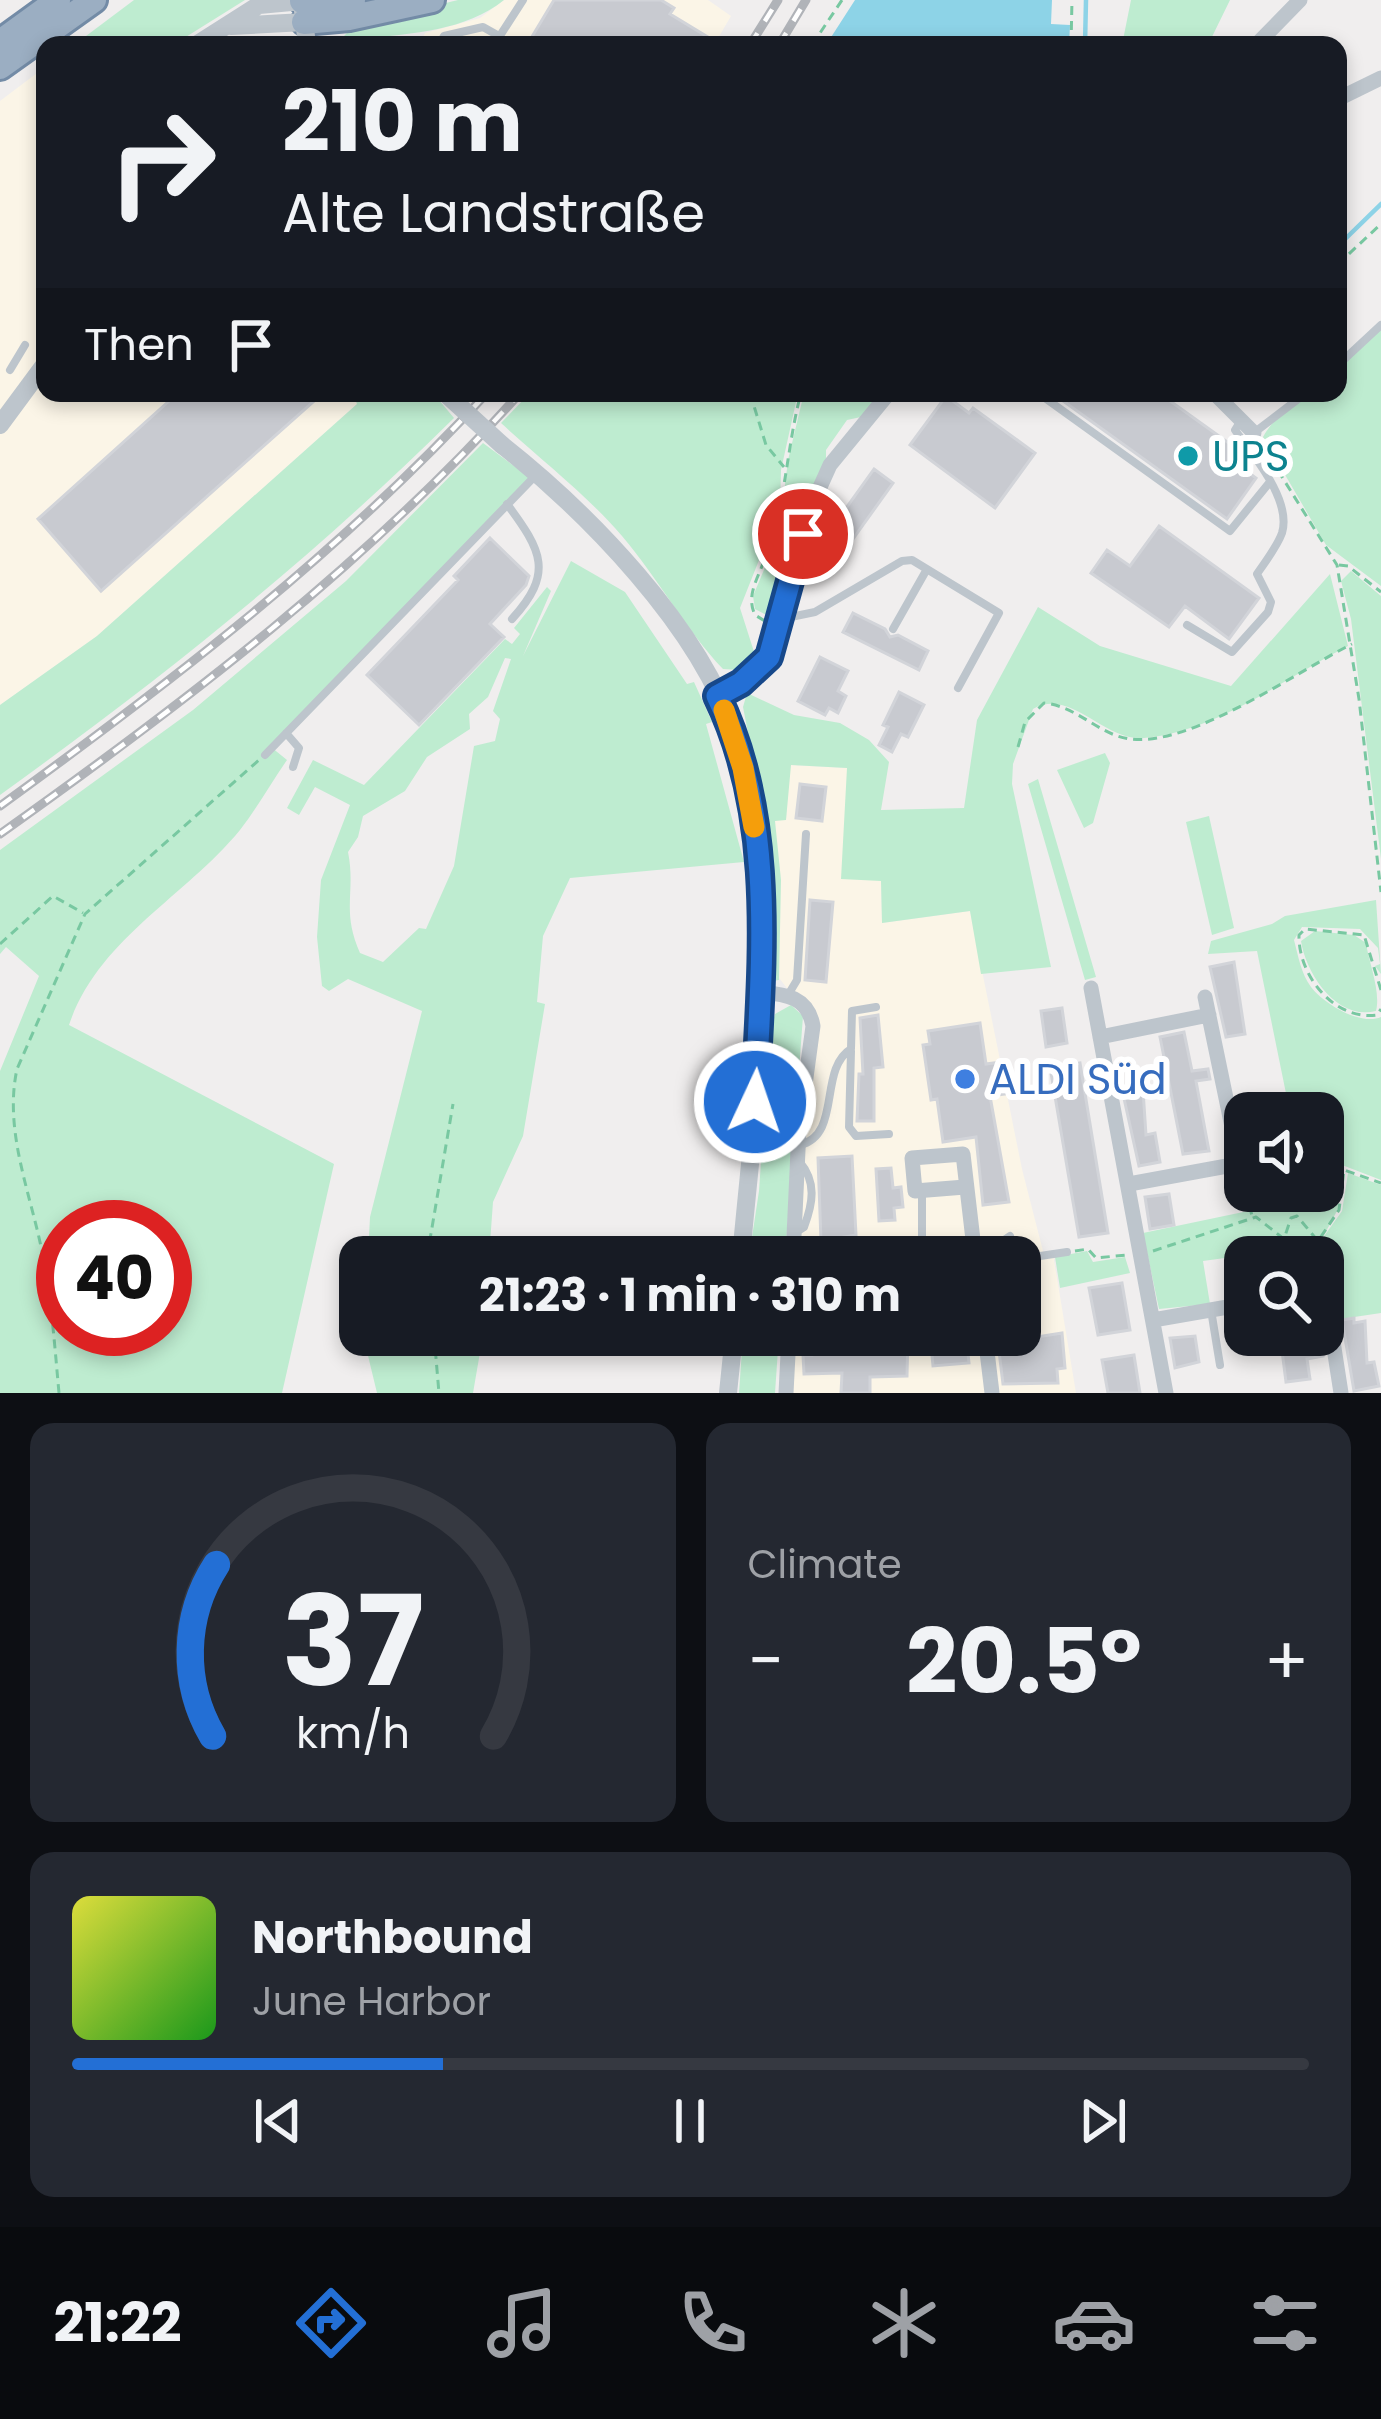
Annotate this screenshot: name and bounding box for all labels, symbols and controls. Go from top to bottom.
text: 210 m [282,63,523,180]
icon: right [84,84,240,240]
text: Alte Landstraße [282,175,705,251]
icon: arrive [218,312,284,378]
text: Then [84,313,194,376]
place label: UPS [1212,427,1289,486]
marker: UPS [1175,443,1201,469]
pin [752,483,854,585]
icon: arrive [770,501,836,567]
position arrow [692,1039,818,1165]
place label: ALDI Süd [989,1050,1167,1109]
marker: ALDI Süd [952,1066,978,1092]
map controls [1224,1092,1344,1356]
button: sound [1224,1092,1344,1212]
speed limit sign: 40 [36,1200,192,1356]
button: search [1224,1236,1344,1356]
text: 21:23 · 1 min · 310 m [479,1264,901,1327]
text: Climate [748,1537,902,1592]
text: 37 [282,1554,424,1729]
text: 20.5° [906,1598,1142,1725]
text: − [748,1615,784,1707]
text: + [1264,1615,1309,1707]
text: km/h [296,1702,410,1762]
text: Northbound [252,1906,533,1969]
text: June Harbor [252,1974,491,2029]
icon: previous [245,2088,311,2154]
icon: pause [657,2088,723,2154]
icon: next [1070,2088,1136,2154]
icon: directions [289,2281,373,2365]
icon: music [480,2281,564,2365]
icon: phone [671,2281,755,2365]
icon: climate [862,2281,946,2365]
icon: car [1052,2281,1136,2365]
icon: filters [1243,2281,1327,2365]
text: 21:22 [53,2285,182,2361]

